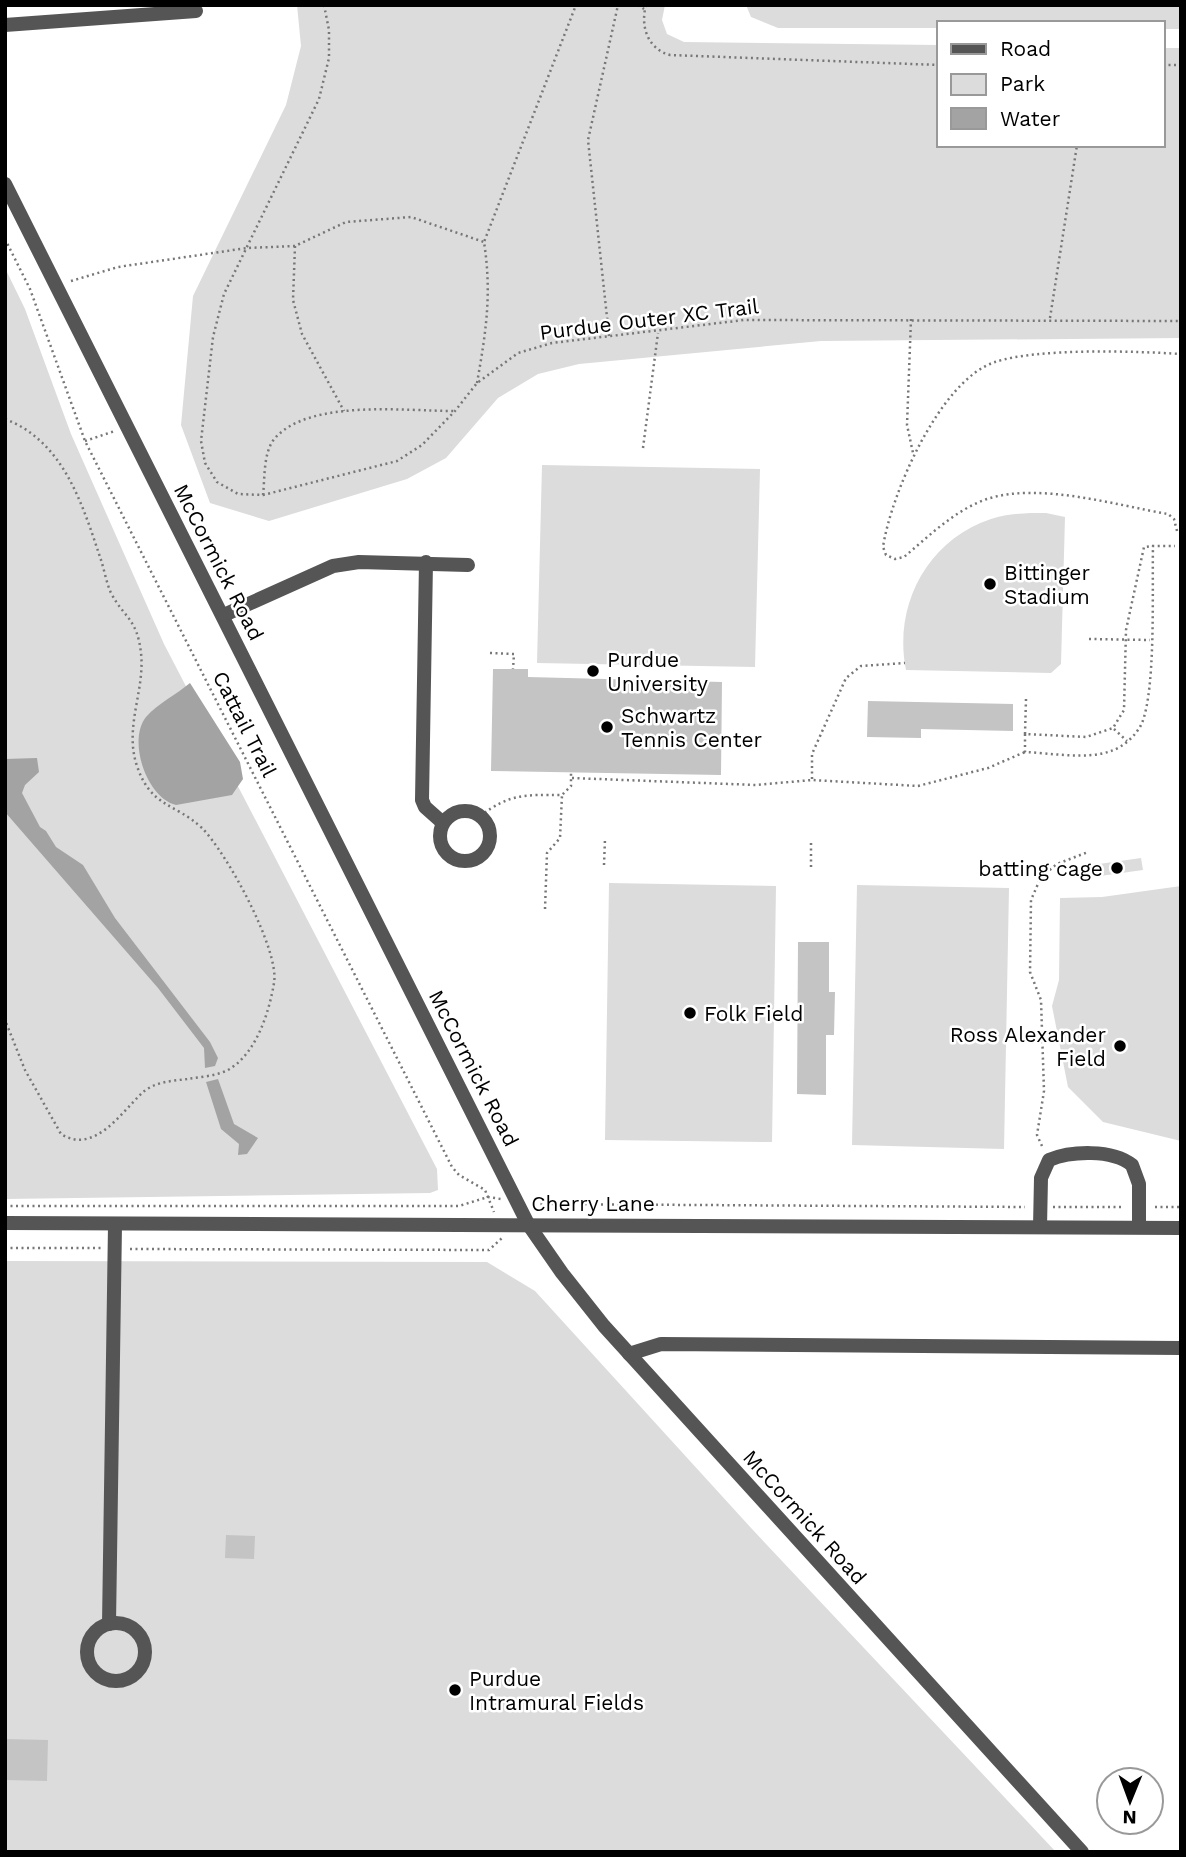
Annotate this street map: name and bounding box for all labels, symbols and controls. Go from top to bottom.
legend [937,21,1165,147]
text: Road [1000,36,1051,61]
text: Park [1000,71,1045,96]
text: Water [1000,106,1061,131]
street label: Purdue Outer XC Trail [538,293,761,345]
street label: McCormick Road [169,480,269,644]
place label: Bittinger Stadium [1004,560,1090,609]
marker: Bittinger Stadium [982,576,998,592]
place label: Purdue University [607,647,708,696]
marker: Purdue University [585,663,601,679]
street label: Cattail Trail [208,667,283,782]
place label: Schwartz Tennis Center [621,703,763,752]
marker: Schwartz Tennis Center [599,719,615,735]
place label: batting cage [978,856,1103,881]
marker: batting cage [1109,860,1125,876]
street label: McCormick Road [424,986,524,1150]
place label: Folk Field [704,1001,803,1026]
marker: Folk Field [682,1005,698,1021]
place label: Ross Alexander Field [950,1022,1106,1071]
marker: Ross Alexander Field [1112,1038,1128,1054]
street label: Cherry Lane [531,1191,655,1216]
street label: McCormick Road [738,1445,872,1589]
place label: Purdue Intramural Fields [469,1666,644,1715]
marker: Purdue Intramural Fields [447,1682,463,1698]
north arrow [1095,1766,1165,1836]
text: N [1122,1806,1137,1829]

